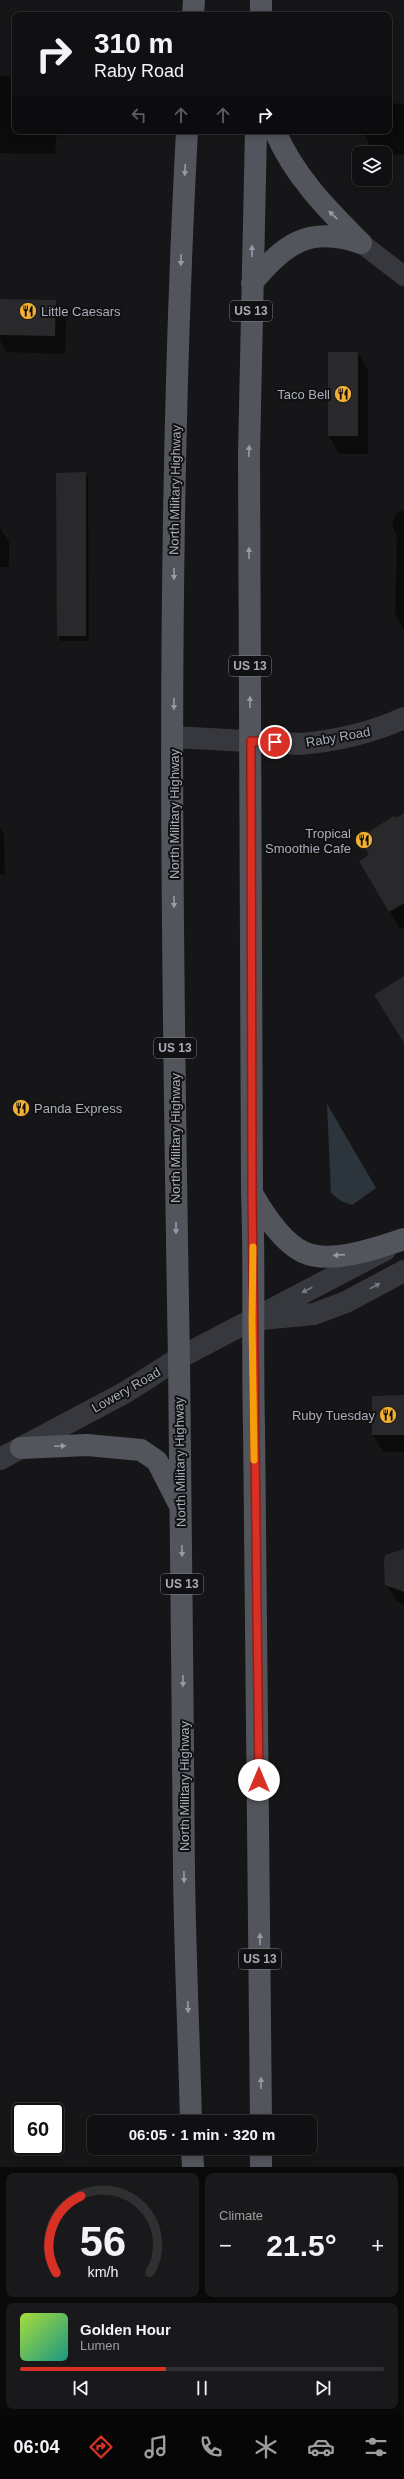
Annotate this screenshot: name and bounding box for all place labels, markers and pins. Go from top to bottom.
restaurant icon: Little Caesars [18,301,38,321]
place label: Little Caesars [41,304,121,319]
restaurant icon: Taco Bell [333,384,353,404]
place label: Taco Bell [277,387,330,402]
pin [258,725,292,759]
place label: Tropical Smoothie Cafe [265,826,351,856]
restaurant icon: Tropical Smoothie Cafe [354,830,374,850]
restaurant icon: Panda Express [11,1098,31,1118]
place label: Panda Express [34,1101,123,1116]
restaurant icon: Ruby Tuesday [378,1405,398,1425]
place label: Ruby Tuesday [292,1408,375,1423]

